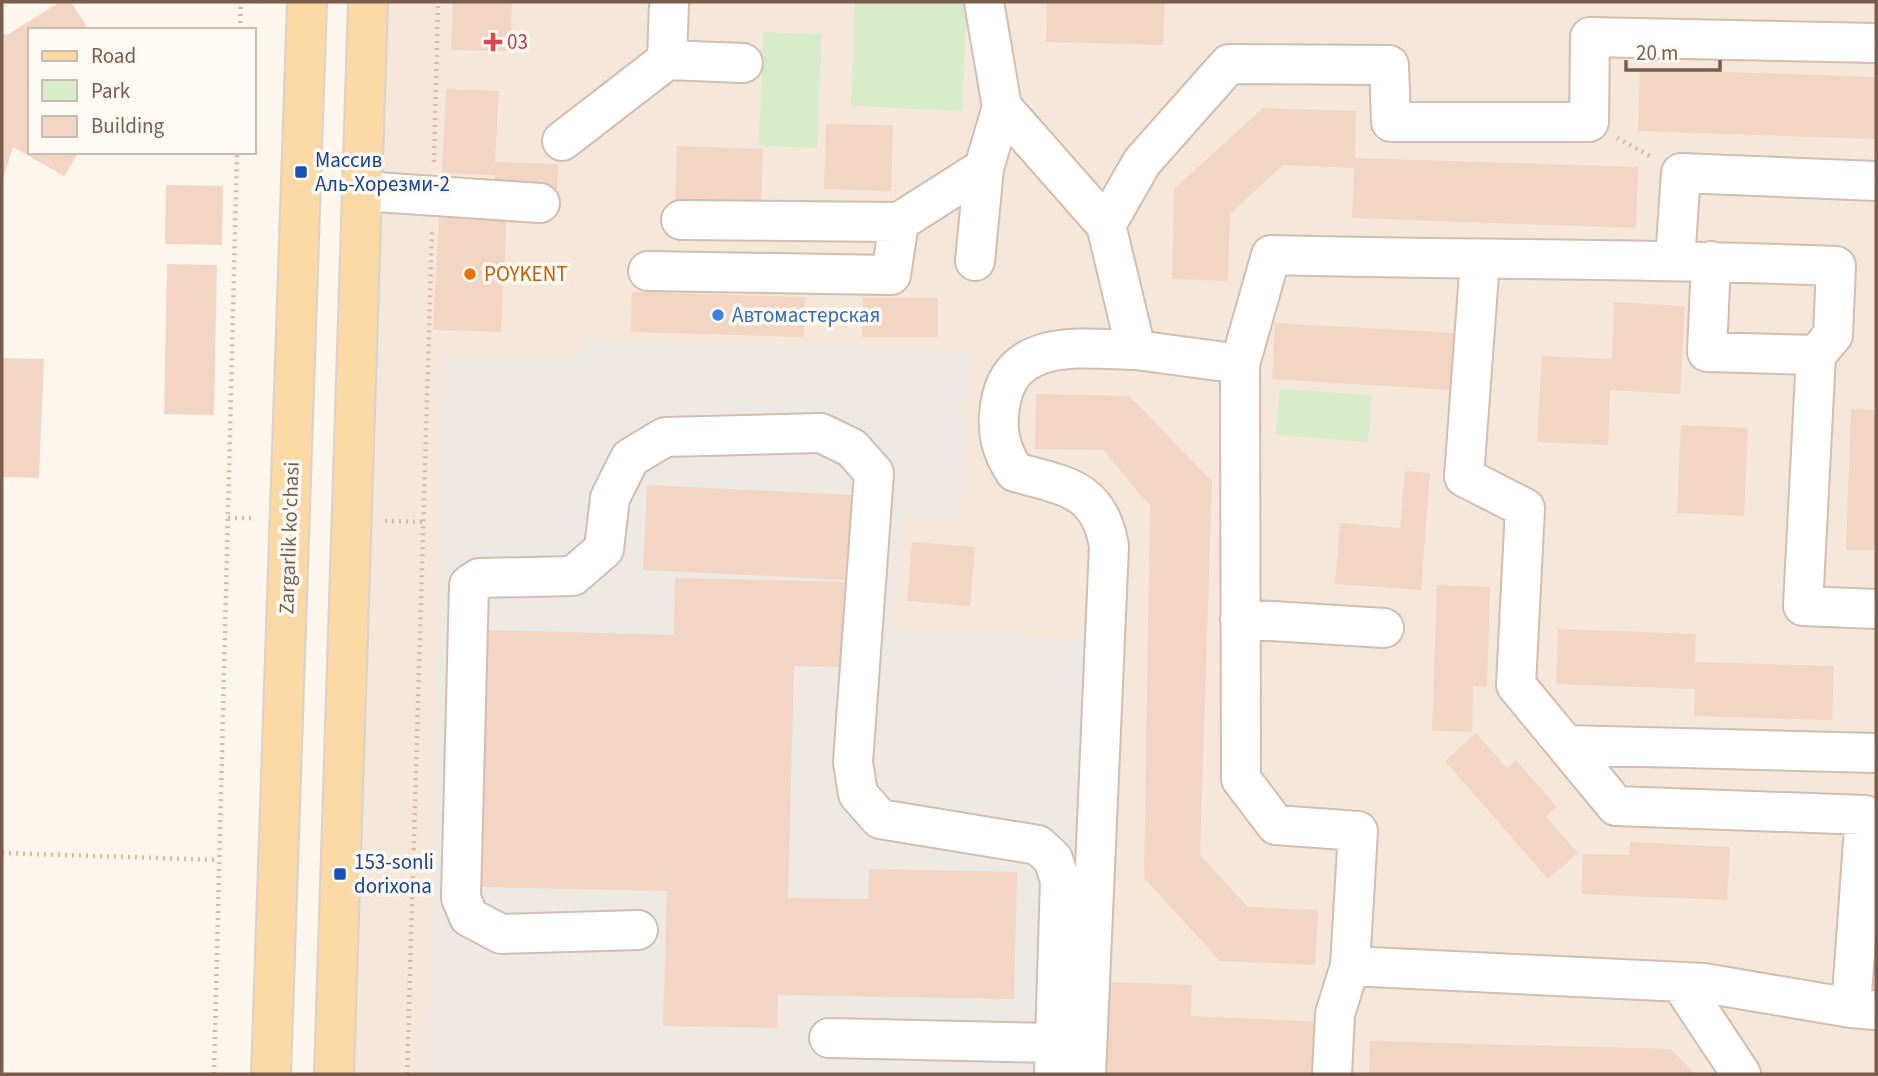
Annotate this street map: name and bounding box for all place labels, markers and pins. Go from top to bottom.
place label: 03 [507,27,528,57]
marker: 03 [485,34,501,50]
place label: Массив Аль-Хорезми-2 [315,145,450,199]
marker: Массив Аль-Хорезми-2 [293,164,309,180]
place label: POYKENT [484,259,567,289]
marker: POYKENT [462,266,478,282]
place label: Автомастерская [732,300,880,330]
marker: Автомастерская [710,307,726,323]
place label: 153-sonli dorixona [354,847,434,901]
marker: 153-sonli dorixona [332,866,348,882]

